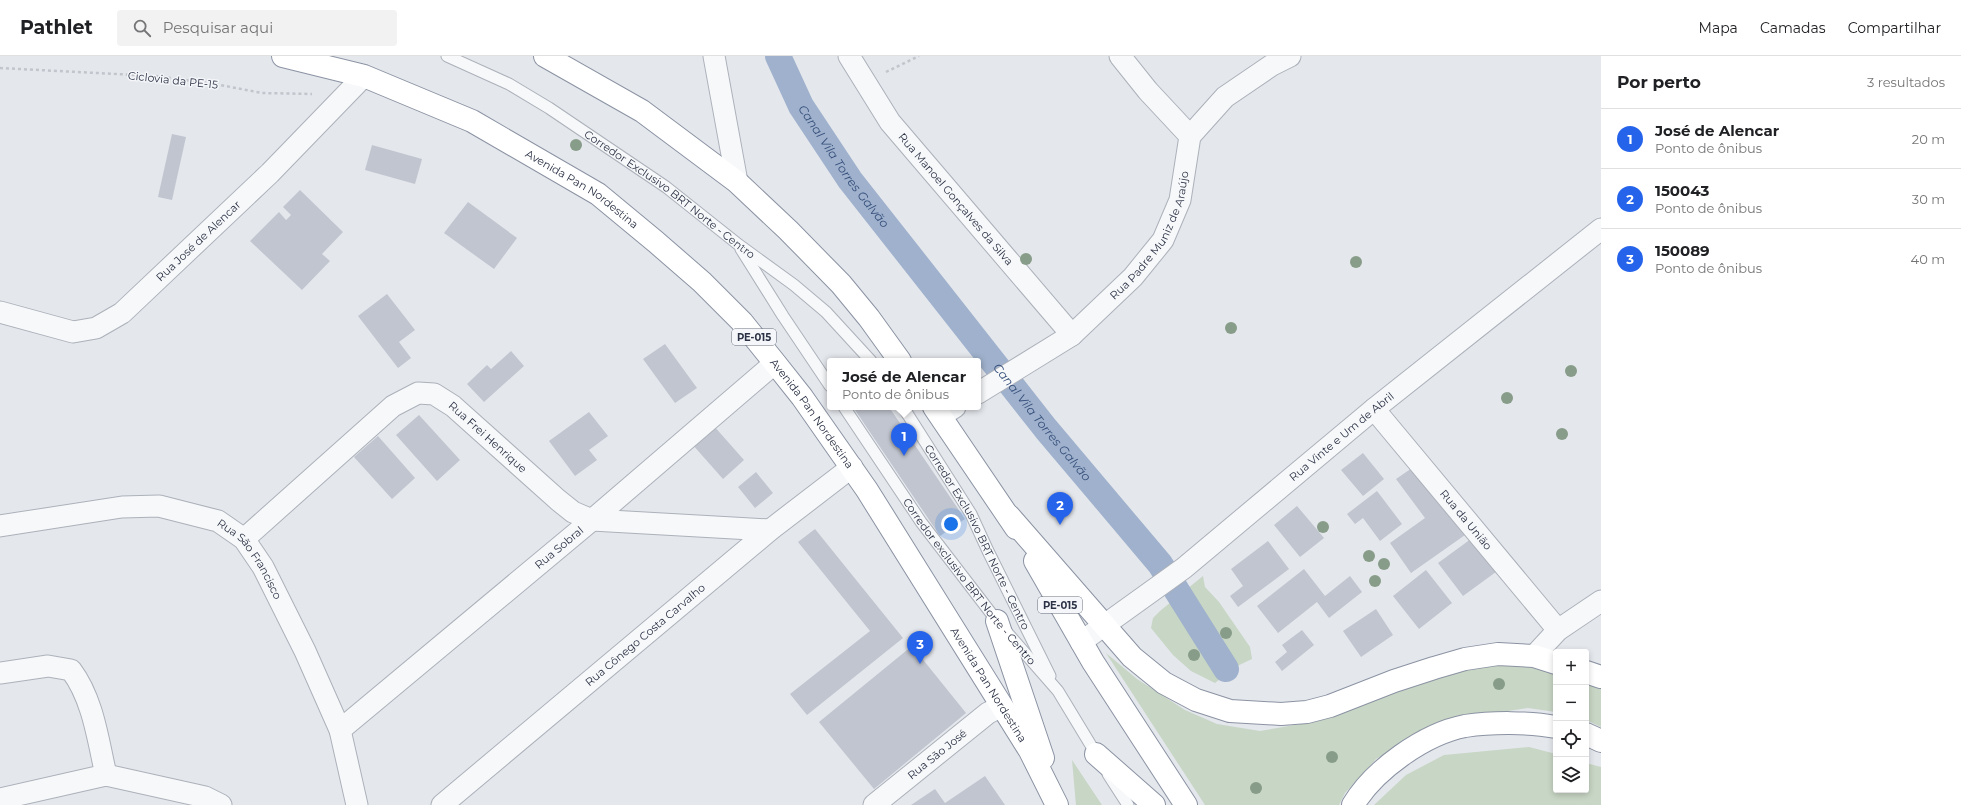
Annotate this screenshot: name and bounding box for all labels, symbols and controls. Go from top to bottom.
search box [117,10,397,46]
text: Pathlet [20,16,93,39]
icon: search [131,17,153,39]
text: Pesquisar aqui [163,18,273,37]
text: Mapa [1699,19,1738,37]
text: Camadas [1760,19,1826,37]
text: Compartilhar [1848,19,1941,37]
street label: Ciclovia da PE-15 [127,68,219,92]
text: Por perto [1617,72,1701,92]
text: 3 resultados [1867,74,1945,90]
water label: Canal Vila Torres Galvão [795,102,893,231]
text: José de Alencar [1655,121,1779,140]
street label: Corredor Exclusivo BRT Norte - Centro [581,127,758,261]
street label: Rua Manoel Gonçalves da Silva [895,130,1016,268]
text: 1 [1627,131,1633,147]
text: 20 m [1912,131,1945,147]
text: Ponto de ônibus [1655,140,1762,156]
street label: Avenida Pan Nordestina [523,147,641,232]
street label: Rua Padre Muniz de Araújo [1107,170,1191,302]
text: 150043 [1655,181,1709,200]
text: 2 [1626,191,1634,207]
text: 30 m [1912,191,1945,207]
street label: Rua José de Alencar [153,198,243,284]
text: Ponto de ônibus [1655,200,1762,216]
text: 150089 [1655,241,1710,260]
text: 3 [1626,251,1634,267]
text: 40 m [1911,251,1945,267]
text: Ponto de ônibus [1655,260,1762,276]
road number: PE-015 [732,329,776,345]
street label: Avenida Pan Nordestina [767,356,857,471]
popup [827,358,981,410]
water label: Canal Vila Torres Galvão [990,360,1095,484]
text: José de Alencar [842,367,966,386]
text: Ponto de ônibus [842,386,949,402]
street label: Rua Vinte e Um de Abril [1286,389,1397,484]
street label: Rua Frei Henrique [446,398,530,476]
pin: 1 [891,423,917,456]
street label: Corredor Exclusivo BRT Norte - Centro [922,442,1033,632]
street label: Rua da União [1437,487,1495,553]
pin: 2 [1047,492,1073,525]
street label: Corredor exclusivo BRT Norte - Centro [900,495,1039,668]
your location [941,514,961,534]
street label: Rua São Francisco [215,516,285,602]
street label: Rua Sobral [532,523,586,572]
street label: Rua Cônego Costa Carvalho [582,580,708,689]
road number: PE-015 [1038,597,1082,613]
street label: Avenida Pan Nordestina [947,625,1030,745]
pin: 3 [907,631,933,664]
map controls [1553,649,1589,793]
button: + [1553,649,1589,685]
button: − [1553,685,1589,721]
button: locate [1553,721,1589,757]
street label: Rua São José [905,726,970,782]
button: layers [1553,757,1589,793]

